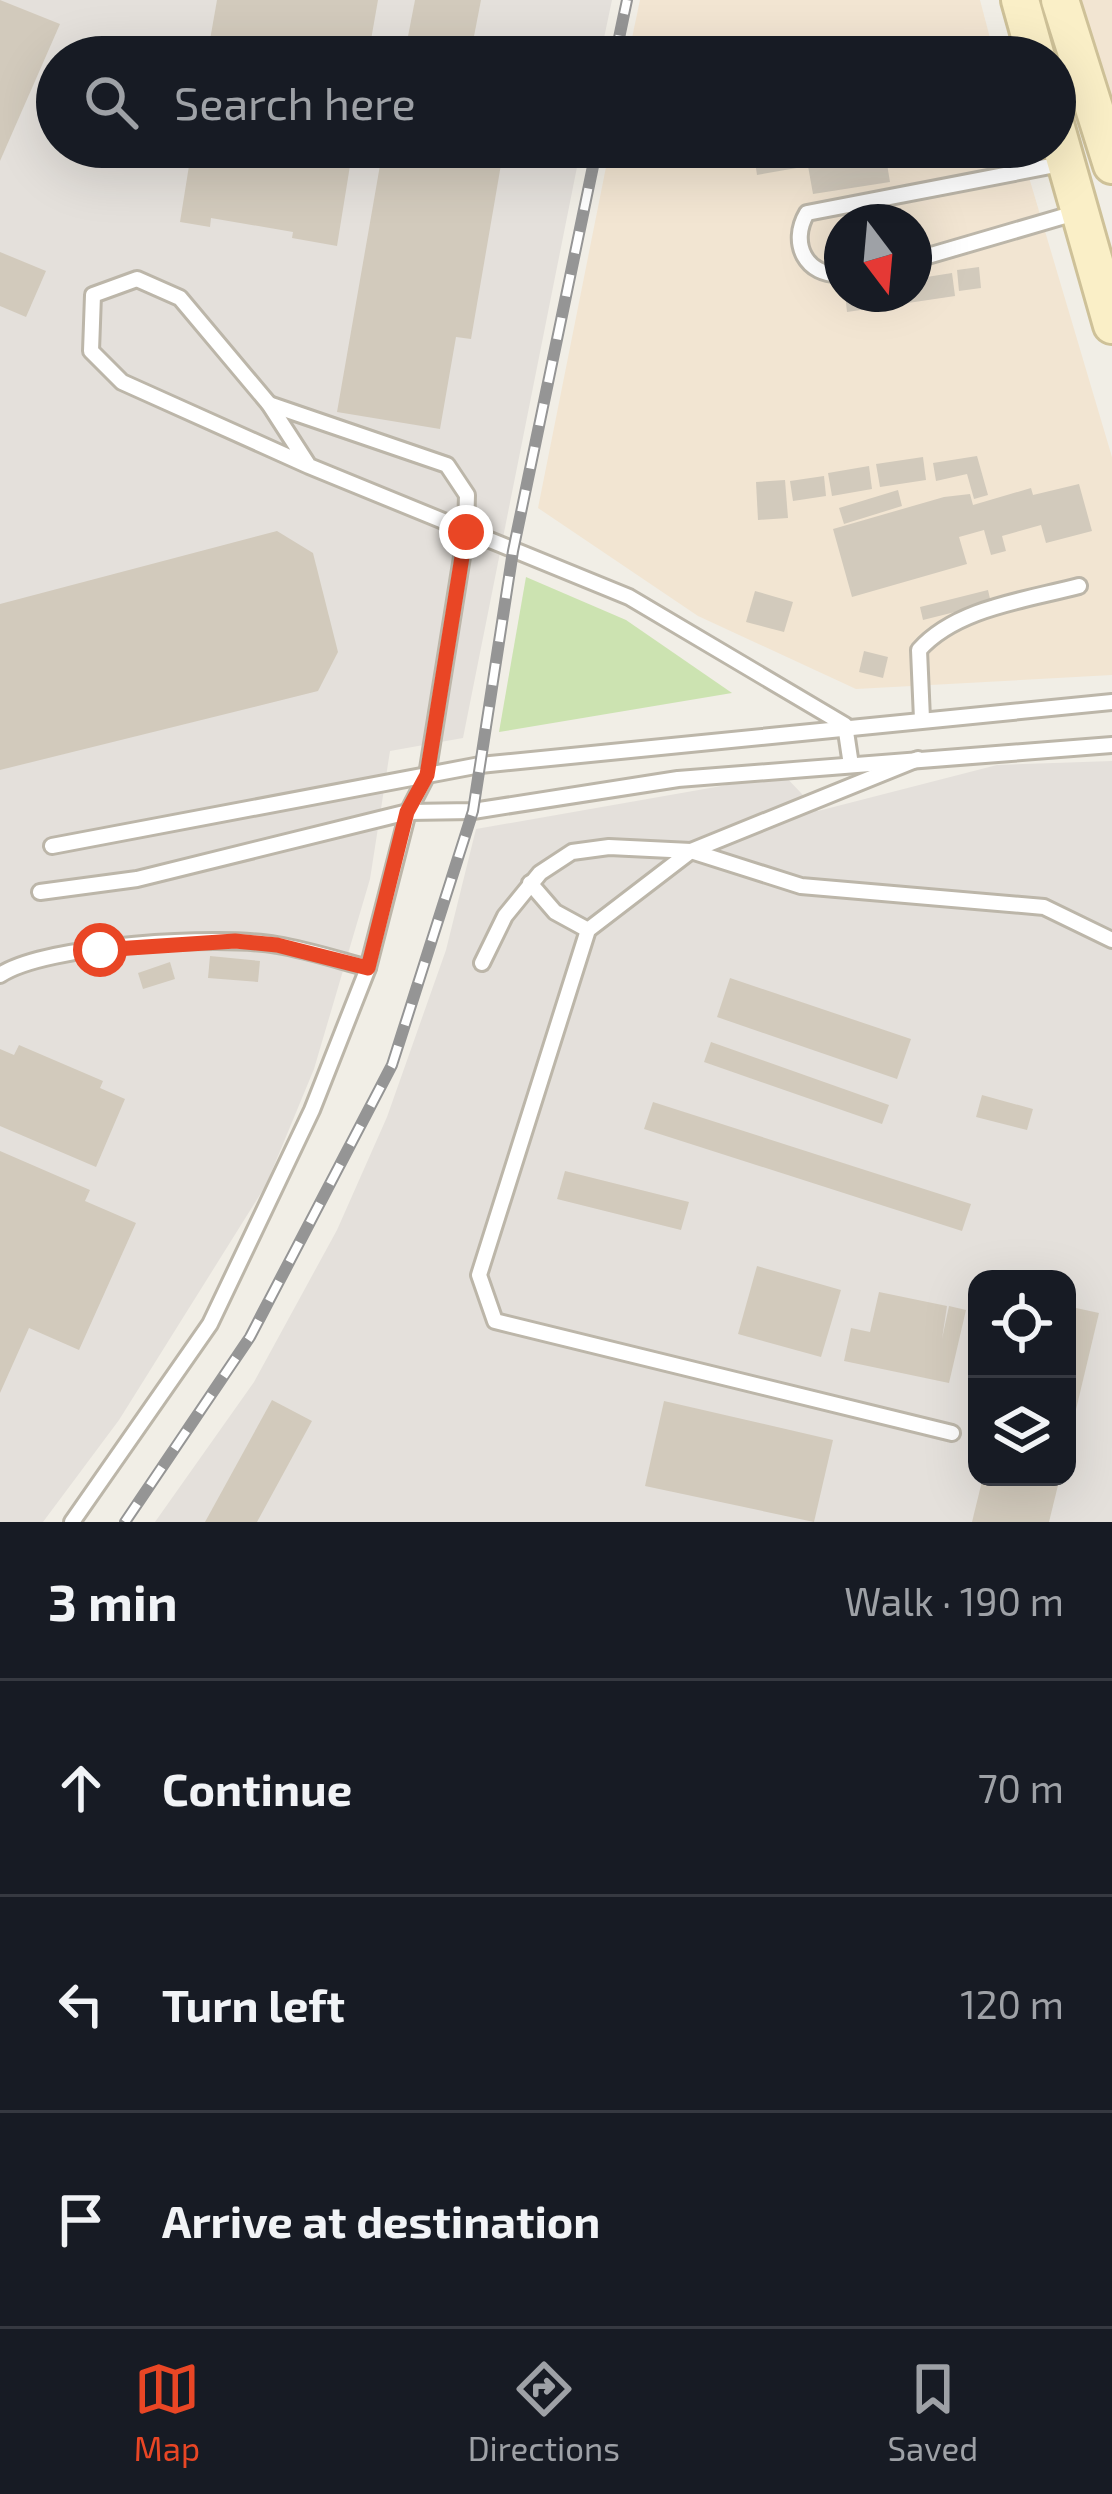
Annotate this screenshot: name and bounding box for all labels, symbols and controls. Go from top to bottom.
search box [36,36,1076,168]
icon: search [78,69,144,135]
text: Search here [174,75,416,129]
north arrow [824,204,932,312]
route end [439,505,493,559]
route start [73,923,127,977]
map controls [968,1270,1076,1486]
button: locate [968,1270,1076,1378]
button: layers [968,1378,1076,1486]
text: 3 min [48,1570,178,1631]
text: Walk · 190 m [844,1577,1064,1624]
icon: ahead [48,1755,114,1821]
text: Continue [162,1761,352,1815]
text: 70 m [978,1764,1064,1811]
icon: left [48,1971,114,2037]
text: Turn left [162,1977,345,2031]
text: 120 m [960,1980,1064,2027]
icon: arrive [48,2187,114,2253]
text: Arrive at destination [162,2193,600,2247]
tab: Map [134,2356,200,2468]
tab: Directions [468,2356,620,2468]
tab: Saved [888,2356,978,2468]

